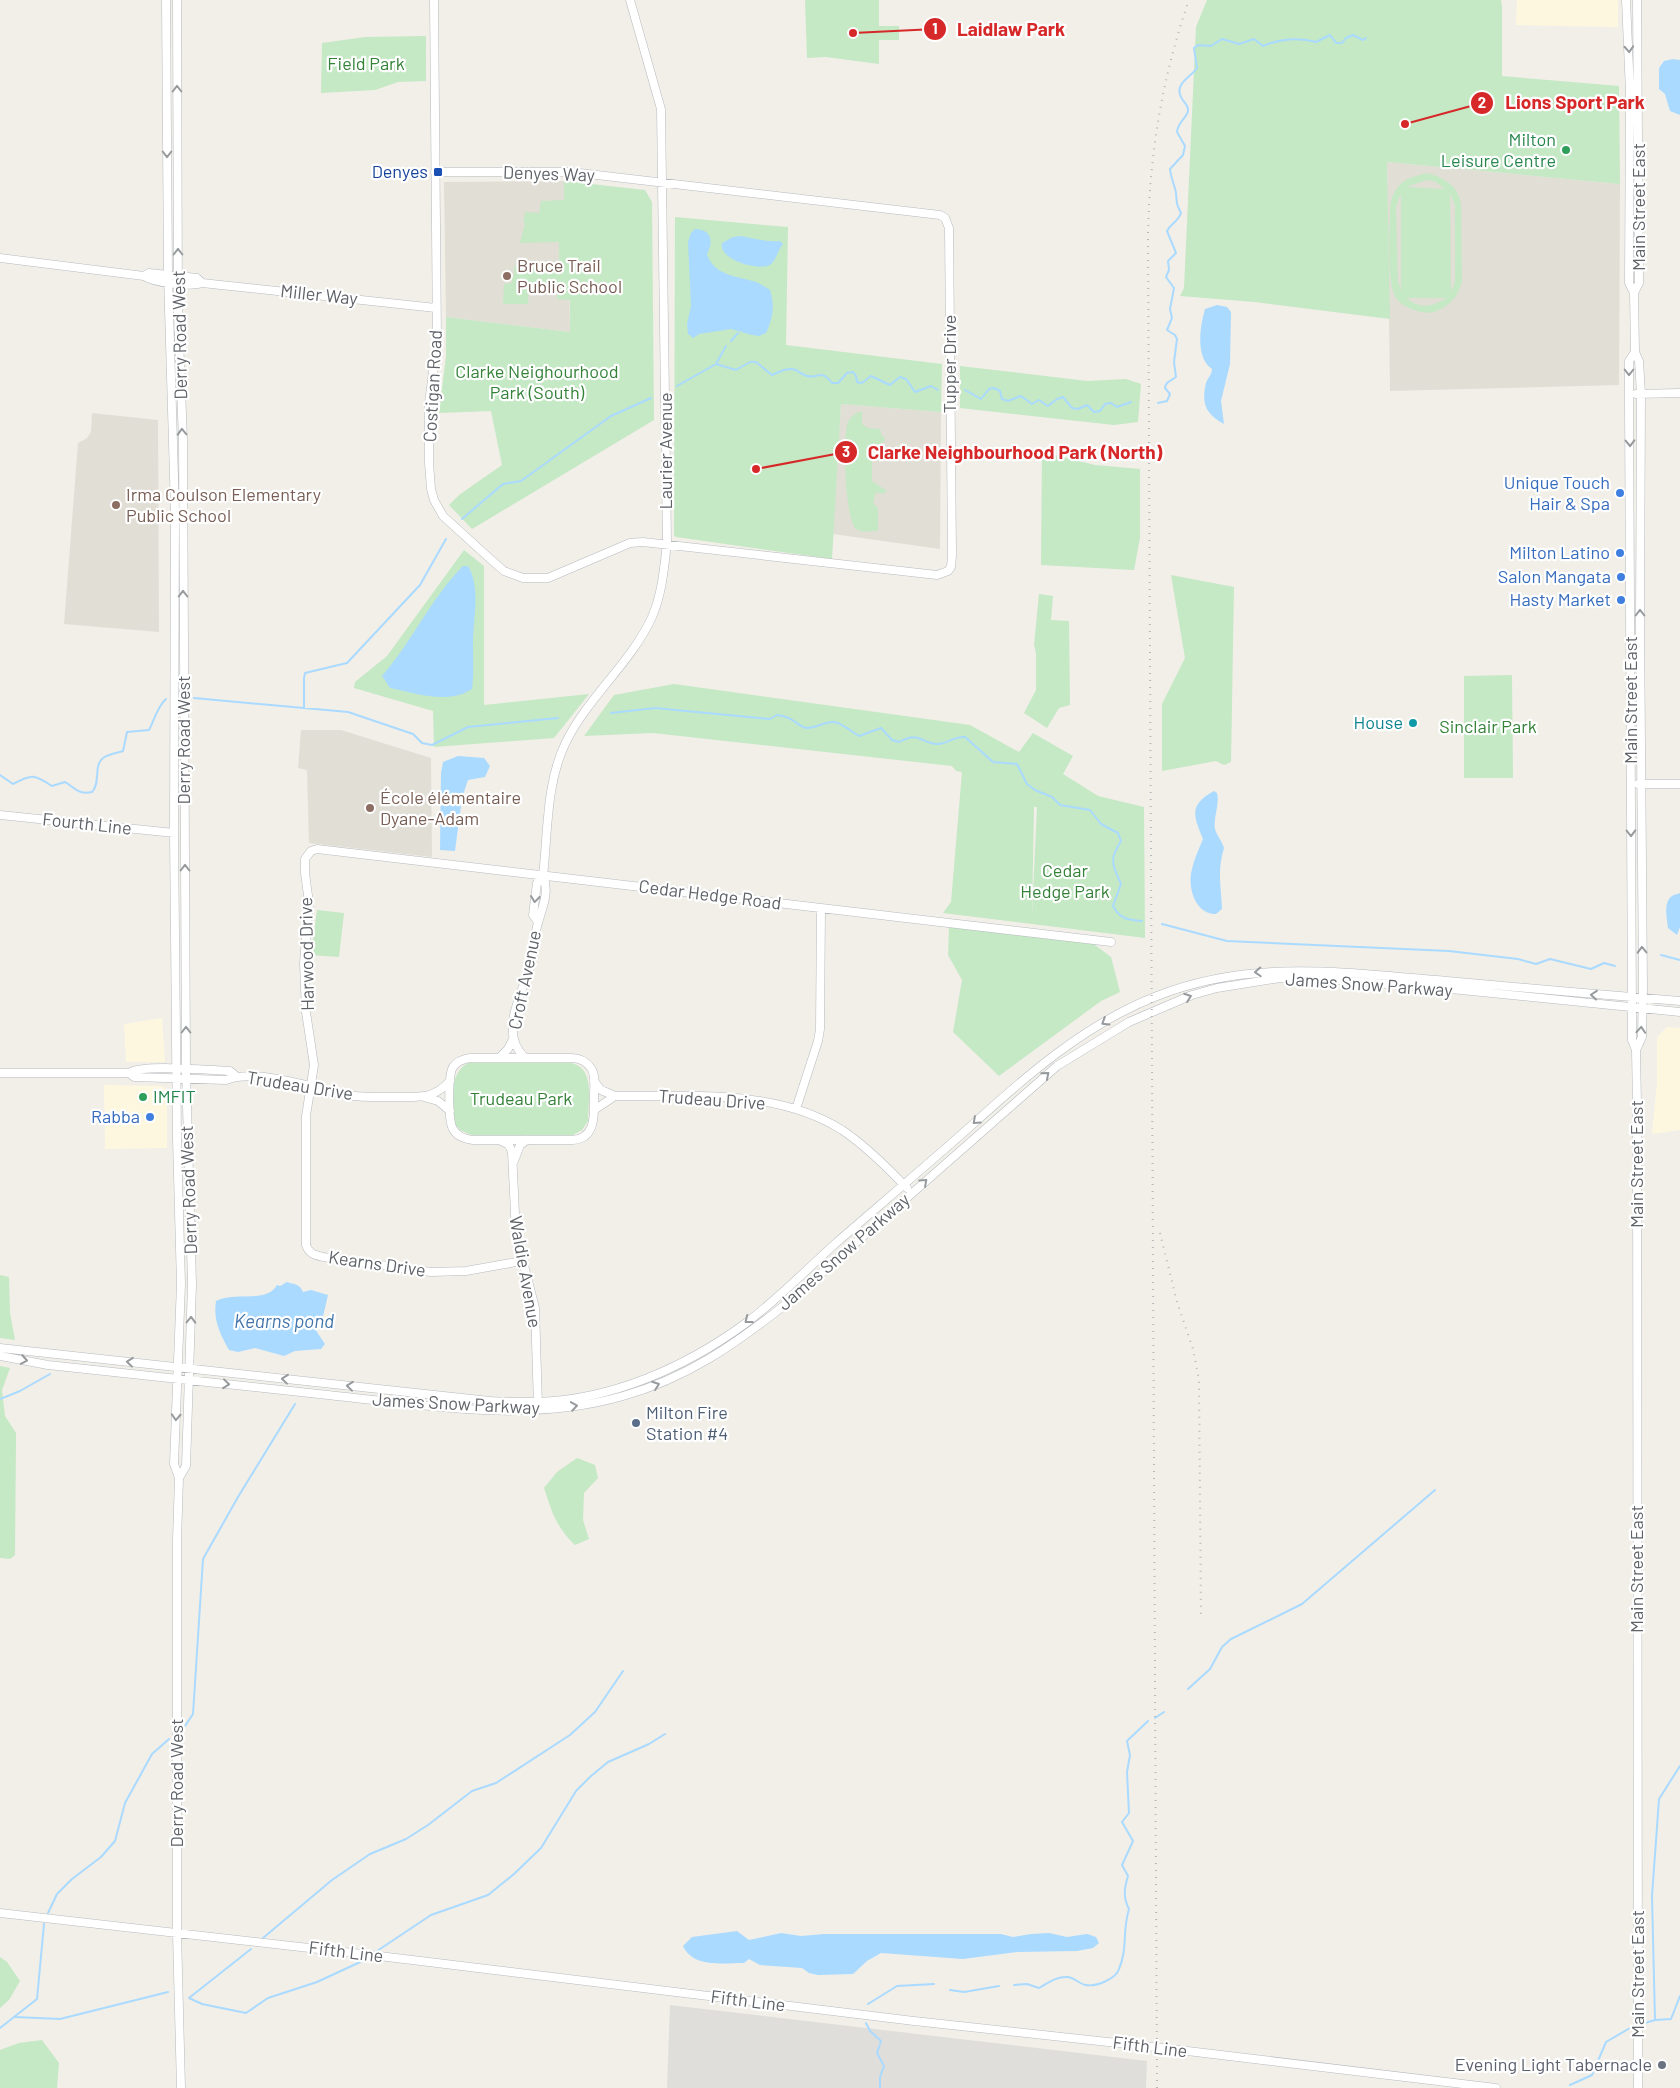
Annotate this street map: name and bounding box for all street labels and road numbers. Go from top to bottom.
street label: Main Street East [1627,143,1649,271]
street label: Denyes Way [503,160,596,186]
street label: Derry Road West [167,270,191,400]
street label: Miller Way [279,279,359,309]
street label: Tupper Drive [938,315,960,413]
street label: Costigan Road [418,329,446,443]
street label: Laurier Avenue [654,392,676,510]
street label: Main Street East [1619,636,1641,764]
street label: Derry Road West [172,675,194,805]
street label: Fourth Line [41,807,133,839]
street label: Cedar Hedge Road [638,874,783,914]
street label: Harwood Drive [294,897,318,1011]
street label: Croft Avenue [503,928,545,1031]
street label: James Snow Parkway [1285,967,1453,1001]
street label: Trudeau Drive [245,1066,355,1104]
street label: Trudeau Drive [658,1084,766,1114]
street label: Main Street East [1625,1100,1647,1228]
street label: Derry Road West [175,1125,201,1255]
street label: James Snow Parkway [773,1188,914,1315]
street label: Waldie Avenue [505,1214,547,1329]
street label: Kearns Drive [327,1245,427,1281]
street label: James Snow Parkway [372,1388,540,1418]
street label: Main Street East [1625,1505,1647,1633]
street label: Derry Road West [165,1718,187,1848]
street label: Main Street East [1626,1910,1648,2038]
street label: Fifth Line [308,1936,385,1966]
street label: Fifth Line [710,1985,787,2015]
street label: Fifth Line [1112,2031,1189,2061]

